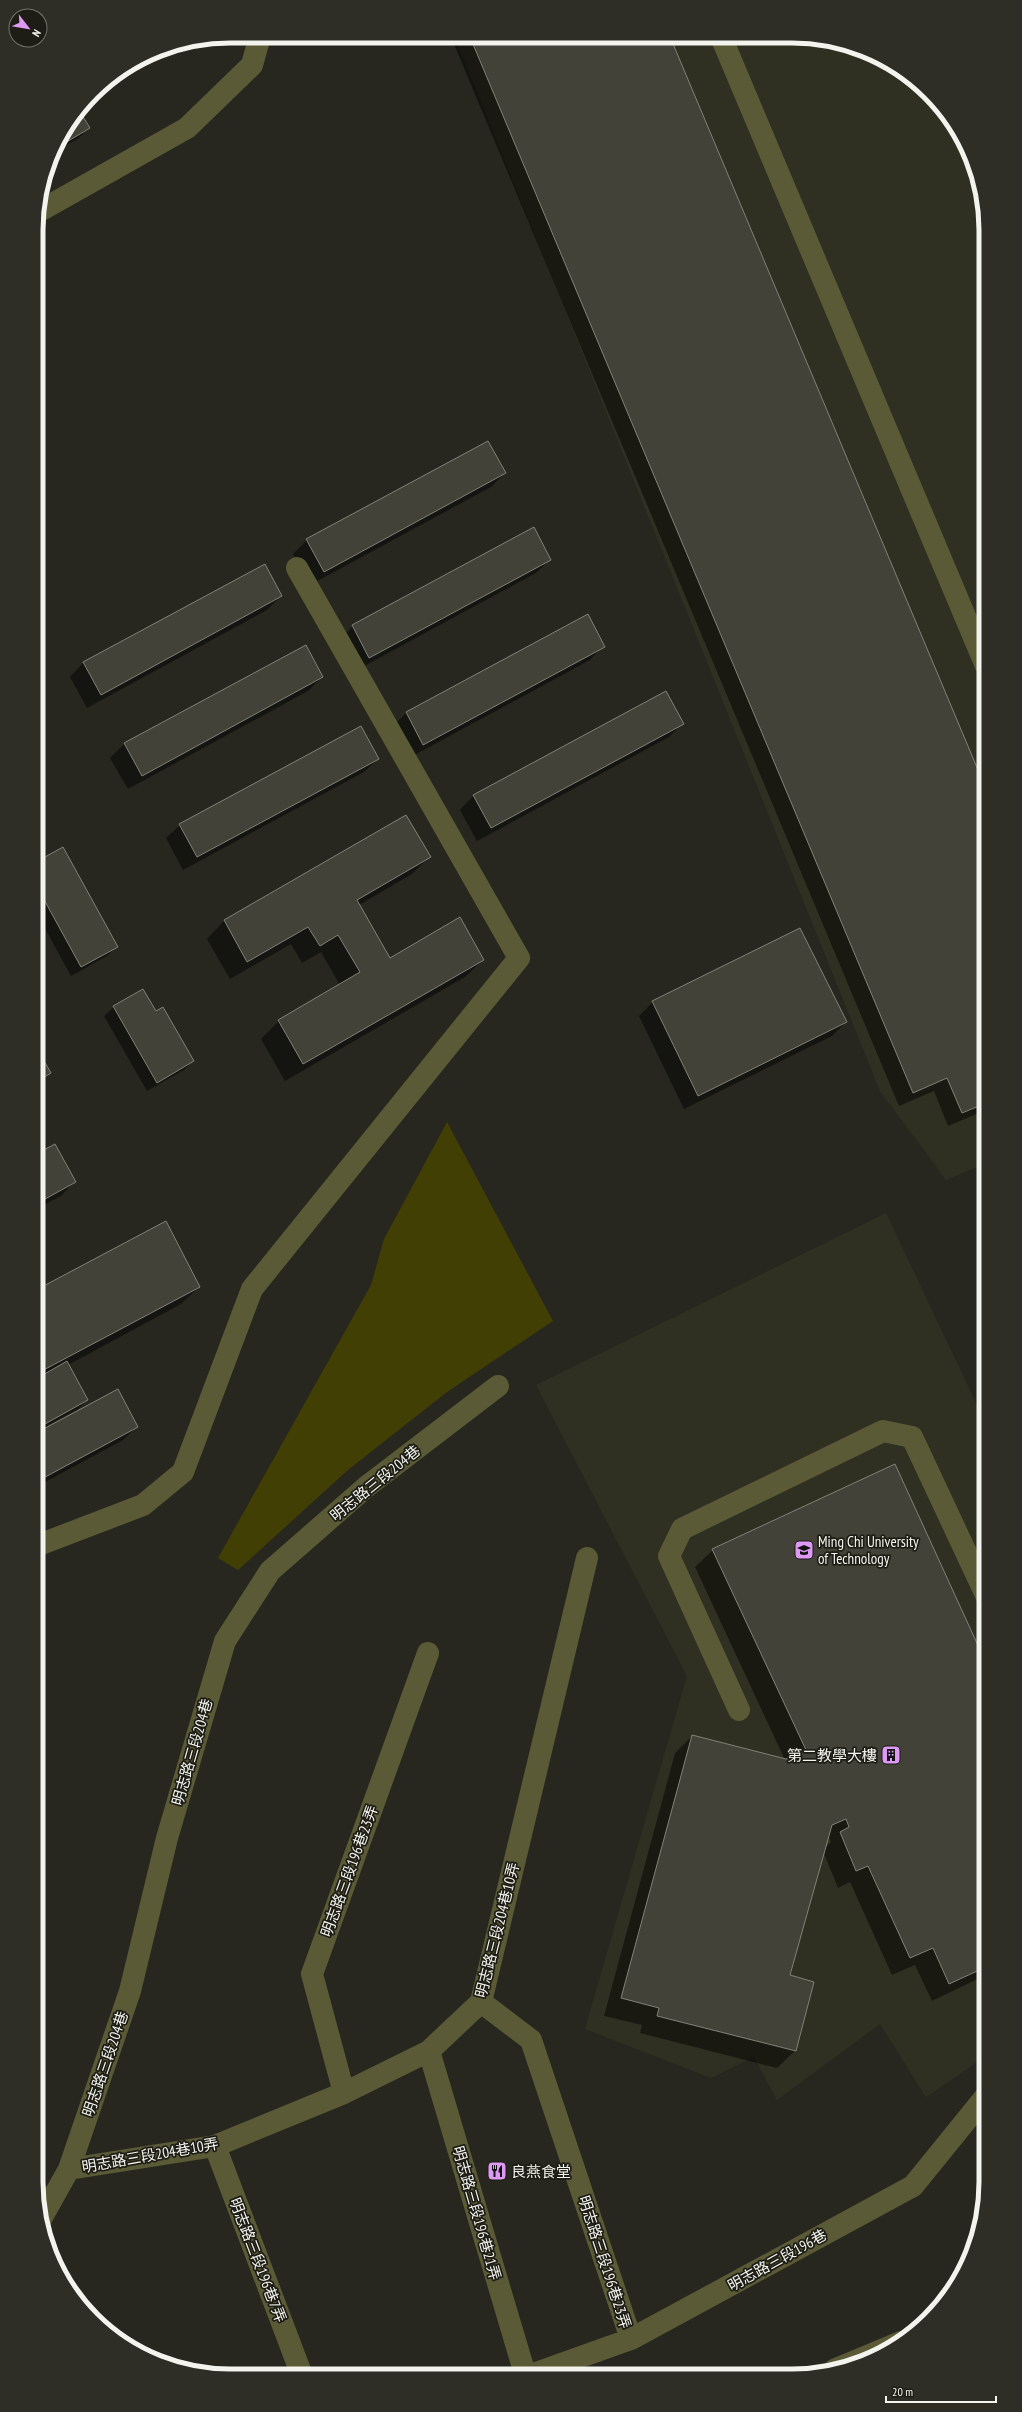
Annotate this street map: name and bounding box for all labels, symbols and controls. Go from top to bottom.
north arrow [8,8,48,48]
text: N [29,27,44,39]
street label: 明志路三段204巷 [326,1441,424,1525]
place label: Ming Chi University of Technology [818,1532,919,1568]
school or university icon: Ming Chi University of Technology [793,1539,815,1561]
street label: 明志路三段204巷 [168,1696,216,1808]
building icon: 第二教學大樓 [880,1744,902,1766]
place label: 第二教學大樓 [787,1746,877,1765]
street label: 明志路三段196巷23弄 [316,1803,382,1939]
street label: 明志路三段204巷10弄 [471,1860,523,2000]
street label: 明志路三段204巷 [78,2009,132,2119]
street label: 明志路三段204巷10弄 [80,2134,220,2176]
street label: 明志路三段196巷21弄 [449,2144,505,2282]
restaurant icon: 良燕食堂 [486,2160,508,2182]
place label: 良燕食堂 [511,2162,571,2181]
street label: 明志路三段196巷23弄 [575,2193,635,2331]
street label: 明志路三段196巷7弄 [225,2195,291,2325]
street label: 明志路三段196巷 [724,2225,830,2295]
scale bar [886,2378,996,2404]
text: 20 m [892,2384,913,2399]

